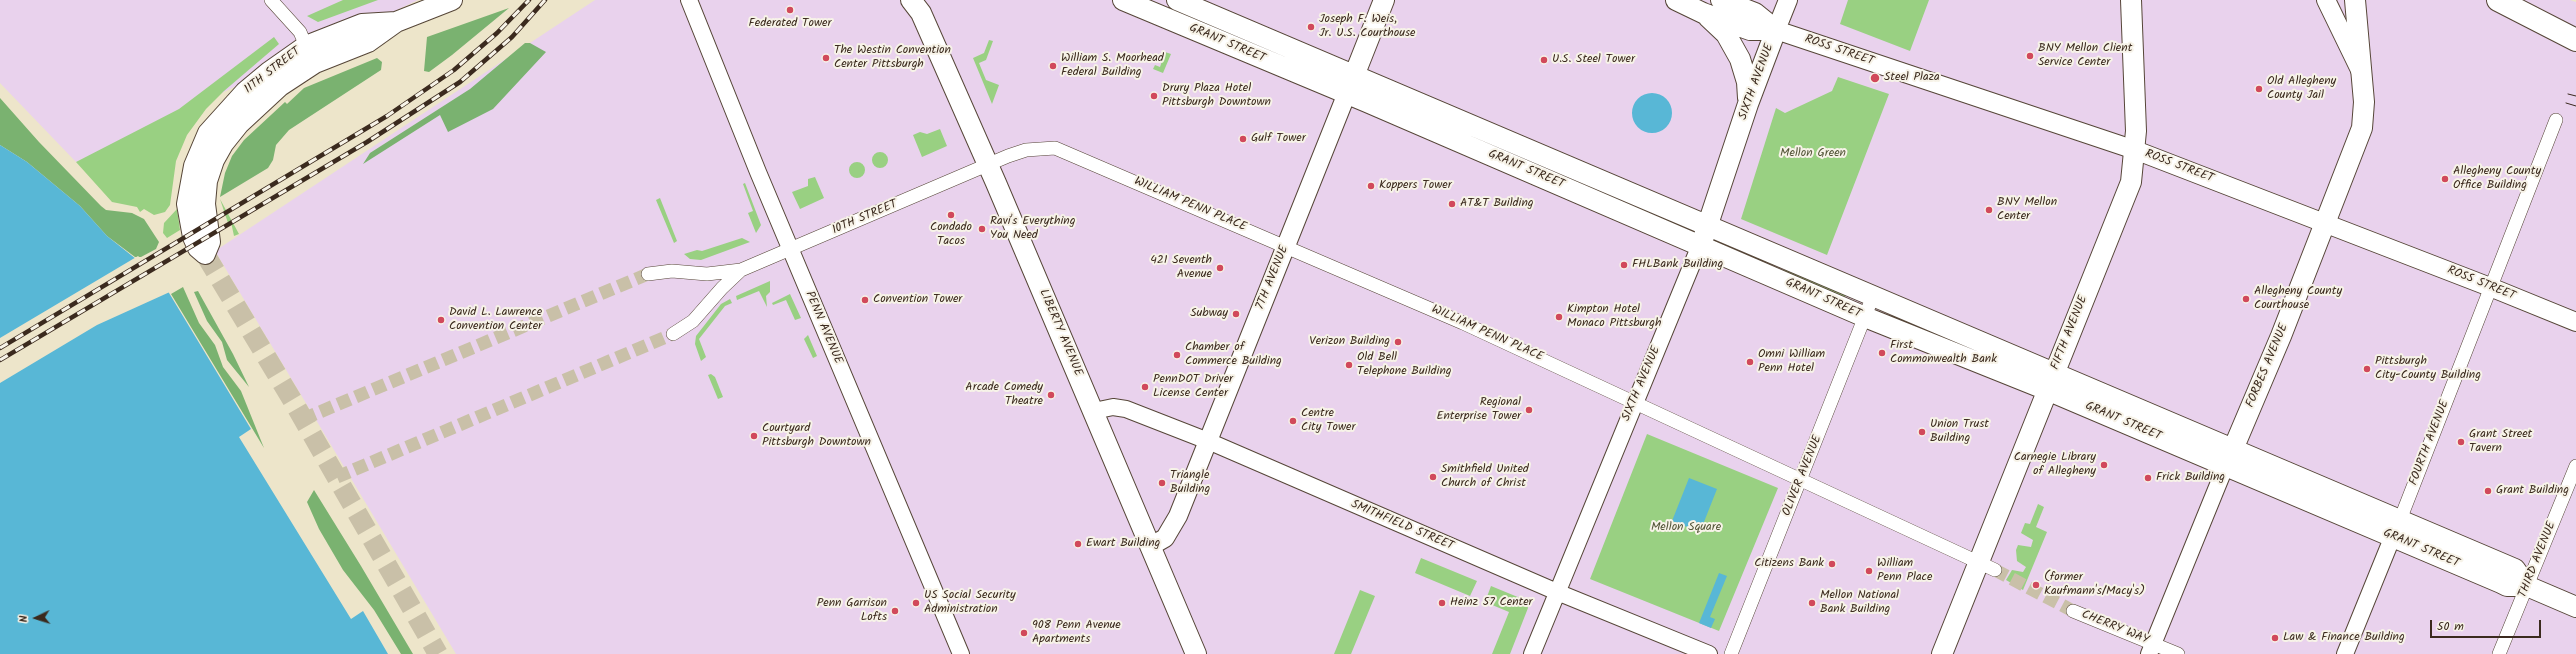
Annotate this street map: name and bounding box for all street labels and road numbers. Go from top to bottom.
street label: GRANT STREET [1187,21,1267,67]
street label: ROSS STREET [1803,32,1875,70]
street label: SIXTH AVENUE [1737,42,1777,122]
street label: 11TH STREET [242,45,304,97]
street label: GRANT STREET [1486,147,1566,193]
street label: ROSS STREET [2143,147,2215,187]
street label: WILLIAM PENN PLACE [1132,175,1248,235]
street label: 10TH STREET [830,198,900,238]
street label: 7TH AVENUE [1254,244,1292,312]
street label: ROSS STREET [2445,264,2517,304]
street label: GRANT STREET [1783,276,1863,322]
street label: LIBERTY AVENUE [1035,287,1085,379]
street label: PENN AVENUE [801,289,845,367]
street label: FIFTH AVENUE [2049,294,2091,372]
street label: WILLIAM PENN PLACE [1429,303,1545,365]
street label: FORBES AVENUE [2244,322,2292,410]
street label: SIXTH AVENUE [1620,344,1664,424]
street label: FOURTH AVENUE [2407,398,2453,488]
street label: GRANT STREET [2083,399,2163,445]
street label: OLIVER AVENUE [1780,433,1826,519]
street label: SMITHFIELD STREET [1348,498,1456,554]
street label: THIRD AVENUE [2516,520,2560,600]
street label: GRANT STREET [2381,526,2461,572]
street label: CHERRY WAY [2079,608,2151,648]

